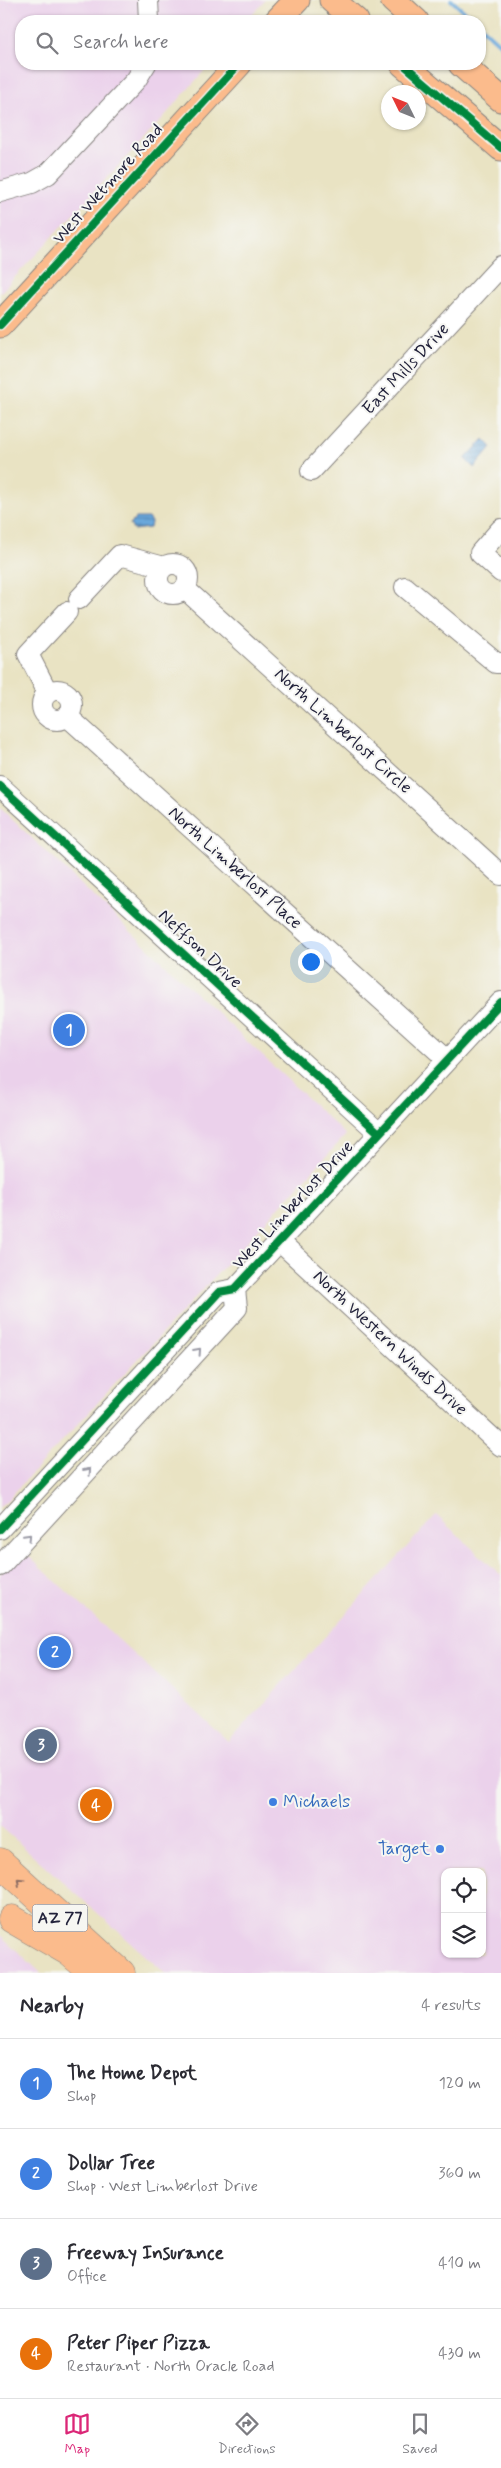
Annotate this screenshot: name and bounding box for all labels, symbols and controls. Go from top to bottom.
search box [15,15,486,70]
icon: search [33,29,61,57]
text: Search here [73,30,169,55]
north arrow [381,85,426,130]
street label: West Wetmore Road [47,119,169,249]
street label: East Mills Drive [357,318,455,420]
street label: North Limberlost Circle [269,663,417,799]
street label: North Limberlost Place [163,801,307,935]
street label: Neffson Drive [153,904,247,994]
your location [298,949,324,975]
pin: 1 [53,1011,85,1049]
street label: West Limberlost Drive [227,1135,359,1275]
street label: North Western Winds Drive [308,1265,472,1421]
one-way arrow [192,1348,201,1357]
one-way arrow [82,1468,91,1477]
one-way arrow [22,1533,31,1542]
pin: 2 [39,1633,71,1671]
pin: 3 [25,1726,57,1764]
pin: 4 [80,1786,112,1824]
place label: Michaels [283,1790,350,1814]
marker: Michaels [267,1796,279,1808]
place label: Target [378,1837,430,1862]
marker: Target [434,1843,446,1855]
map controls [441,1868,486,1958]
button: locate [441,1868,486,1913]
one-way arrow [17,1878,26,1887]
road number: AZ 77 [32,1905,88,1932]
button: layers [441,1913,486,1958]
text: Nearby [20,1992,84,2020]
text: 4 results [421,1995,481,2016]
text: The Home Depot [67,2061,197,2086]
text: 1 [32,2073,40,2094]
text: 120 m [439,2073,481,2094]
text: Shop [67,2086,96,2107]
text: Dollar Tree [67,2151,155,2176]
text: 2 [32,2163,40,2184]
text: 360 m [438,2163,481,2184]
text: Shop · West Limberlost Drive [67,2176,258,2197]
text: Freeway Insurance [67,2241,224,2266]
text: 3 [32,2253,40,2274]
text: 410 m [438,2253,481,2274]
text: Office [67,2266,107,2287]
text: Peter Piper Pizza [67,2331,210,2356]
text: 4 [31,2343,41,2364]
text: 430 m [438,2343,481,2364]
text: Restaurant · North Oracle Road [67,2356,274,2377]
tab: Map [63,2410,91,2458]
tab: Directions [218,2410,276,2458]
tab: Saved [402,2410,438,2458]

